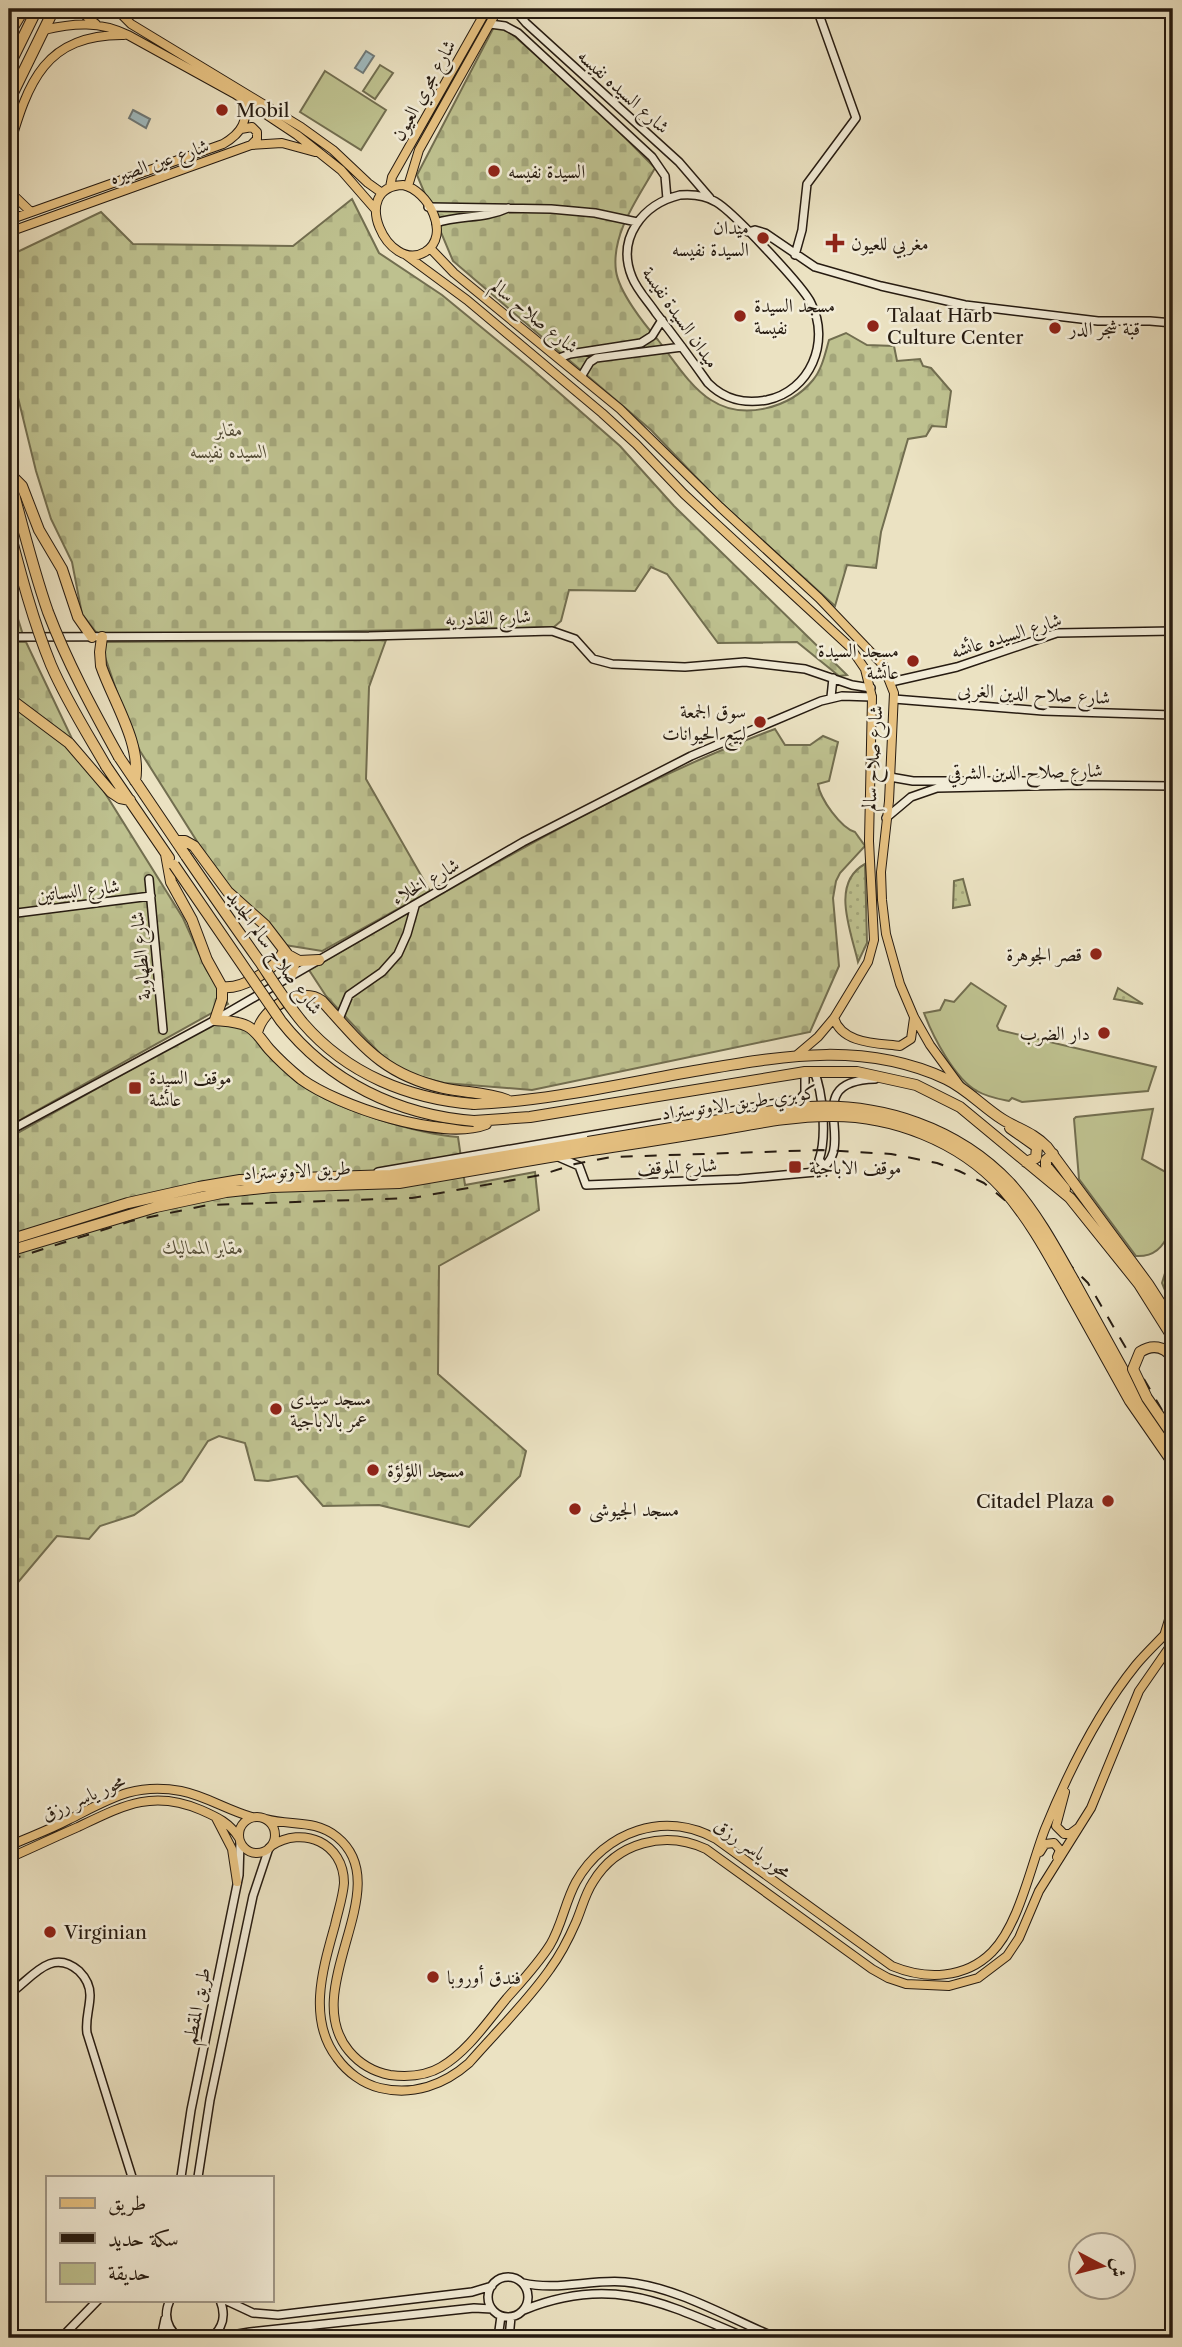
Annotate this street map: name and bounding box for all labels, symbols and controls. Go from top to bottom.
street label: شارع مجري العيون [386,36,464,147]
street label: شارع السيده نفيسه [570,44,674,141]
place label: Mobil [236,99,290,122]
marker: Mobil [214,102,230,118]
street label: شارع عين الصيره [106,134,213,193]
place label: السيدة نفيسه [508,160,585,183]
marker: السيدة نفيسه [486,163,502,179]
place label: ميدان السيدة نفيسه [672,216,749,261]
marker: ميدان السيدة نفيسه [755,230,771,246]
place label: مغربي للعيون [851,232,929,259]
marker: مغربي للعيون [825,233,845,253]
street label: ميدان السيدة نفيسة [637,262,724,372]
street label: شارع صلاح سالم [483,274,583,363]
place label: مسجد السيدة نفيسة [754,294,835,339]
place label: Talaat Harb Culture Center [887,304,1023,349]
marker: مسجد السيدة نفيسة [732,308,748,324]
place label: قبة شجر الدر [1067,317,1140,341]
marker: Talaat Harb Culture Center [865,318,881,334]
marker: قبة شجر الدر [1047,320,1063,336]
park label: مقابر السيده نفيسه [190,418,268,463]
street label: شارع القادريه [444,605,532,634]
street label: شارع السيده عائشه [948,608,1065,667]
place label: مسجد السيدة عائشة [818,639,899,684]
marker: مسجد السيدة عائشة [905,653,921,669]
street label: شارع صلاح الدين الغربى [957,678,1111,715]
place label: سوق الجمعة لبيع الحيوانات [662,700,746,751]
street label: شارع صلاح سالم [857,705,894,812]
marker: سوق الجمعة لبيع الحيوانات [752,714,768,730]
street label: شارع صلاح الدين الشرقي [947,759,1103,790]
street label: شارع الخلاء [387,853,465,913]
street label: شارع البساتين [35,874,121,911]
street label: شارع صلاح سالم الجديد [217,886,327,1022]
street label: شارع الطهاوية [125,911,160,1001]
place label: قصر الجوهرة [1006,943,1082,967]
marker: قصر الجوهرة [1088,946,1104,962]
place label: دار الضرب [1019,1022,1090,1046]
marker: دار الضرب [1096,1025,1112,1041]
place label: موقف السيدة عائشة [149,1066,232,1111]
marker: موقف السيدة عائشة [127,1080,143,1096]
street label: كوبري طريق الاوتوستراد [660,1080,819,1129]
street label: شارع الموقف [636,1153,718,1184]
street label: طريق الاوتوستراد [243,1156,352,1186]
place label: موقف الاباجية [809,1156,901,1180]
marker: موقف الاباجية [787,1159,803,1175]
park label: مقابر المماليك [163,1236,243,1259]
place label: مسجد سيدى عمر بالاباجية [290,1387,371,1433]
marker: مسجد سيدى عمر بالاباجية [268,1401,284,1417]
place label: مسجد اللؤلؤة [387,1459,465,1483]
marker: مسجد اللؤلؤة [365,1462,381,1478]
place label: Citadel Plaza [976,1490,1094,1513]
marker: Citadel Plaza [1100,1493,1116,1509]
place label: مسجد الجيوشى [589,1498,679,1523]
marker: مسجد الجيوشى [567,1501,583,1517]
street label: محور ياسر رزق [38,1769,129,1827]
street label: محور ياسر رزق [709,1813,796,1884]
place label: Virginian [63,1921,147,1944]
marker: Virginian [42,1924,58,1940]
street label: طريق المقطم [178,1965,222,2048]
place label: فندق أوروبا [447,1965,521,1989]
marker: فندق أوروبا [425,1969,441,1985]
legend [46,2176,273,2302]
text: طريق [108,2190,146,2216]
text: سكة حديد [108,2226,179,2252]
north arrow [1066,2232,1136,2302]
text: ش [1106,2257,1131,2279]
text: حديقة [108,2260,151,2286]

